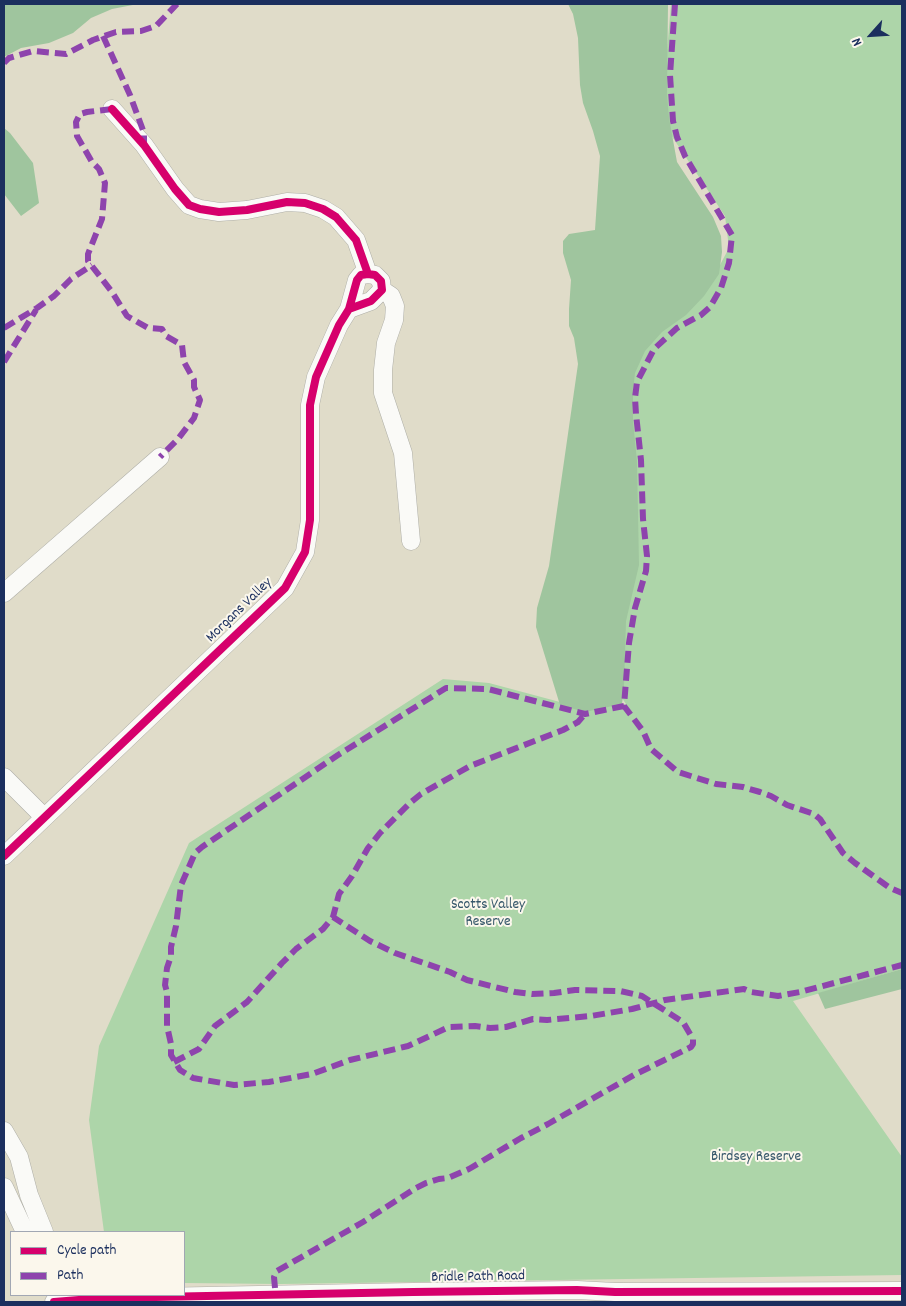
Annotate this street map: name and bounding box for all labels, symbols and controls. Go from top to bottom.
north arrow [846,10,896,60]
text: N [847,34,868,49]
street label: Morgans Valley [203,575,277,647]
park label: Scotts Valley Reserve [451,897,525,932]
park label: Birdsey Reserve [711,1149,801,1167]
legend [10,1231,185,1296]
text: Cycle path [57,1240,116,1262]
text: Path [57,1265,83,1287]
street label: Bridle Path Road [431,1268,525,1288]

